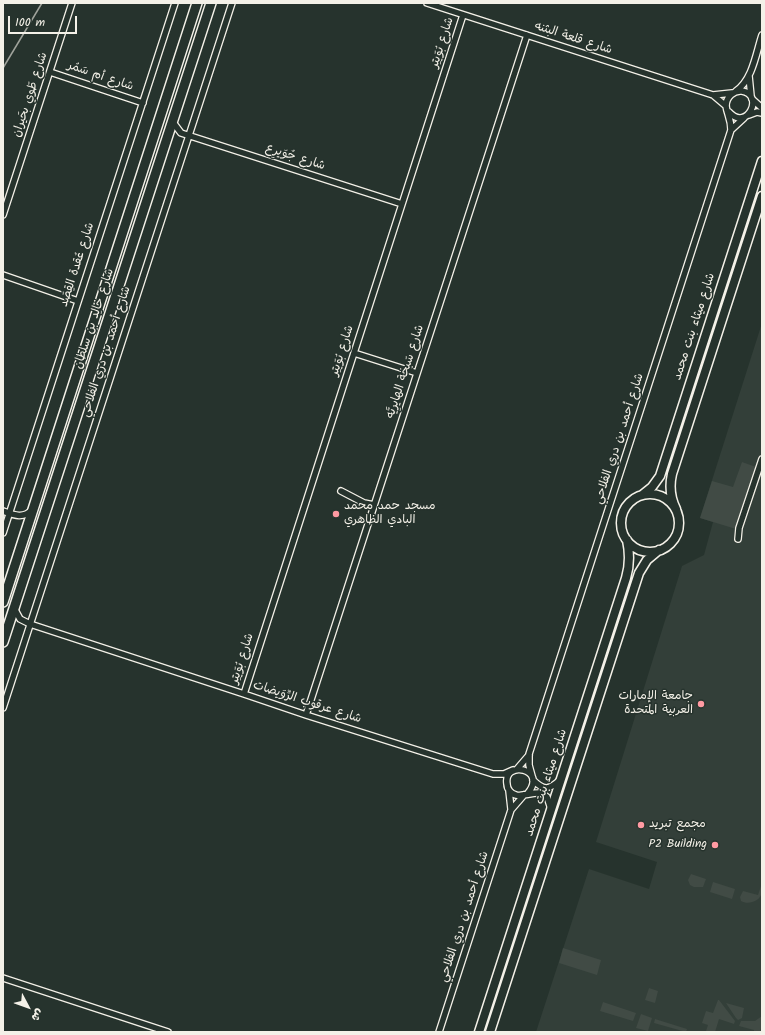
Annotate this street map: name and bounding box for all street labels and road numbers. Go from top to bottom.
street label: شارع بُوَيتِر [428,16,458,70]
street label: شارع قلعة البثنه [532,20,614,58]
street label: شارع طَوي بحَيران [10,51,52,139]
street label: شارع أم سَمُر [65,59,135,95]
street label: شارع جُوَيرِع [263,142,327,174]
street label: شارع عُقدة القِصَد [58,221,98,309]
street label: شارع خالِد بن سلطان [72,267,118,371]
street label: شارع ميثاء بنت محمد [671,272,719,382]
street label: شارع أحمد بن دري الفلاحي [79,285,135,419]
street label: شارع سَبخة الهايرِيَّه [384,323,428,421]
street label: شارع بُوَيتِر [328,324,358,378]
street label: شارع أحمد بن دري الفلاحي [592,372,648,506]
street label: شارع بُوَيتِر [228,632,258,686]
street label: شارع عرقوب الرِّوَيضات [251,679,363,727]
street label: شارع ميثاء بنت محمد [523,728,571,838]
street label: شارع أحمد بن دري الفلاحي [437,850,493,984]

